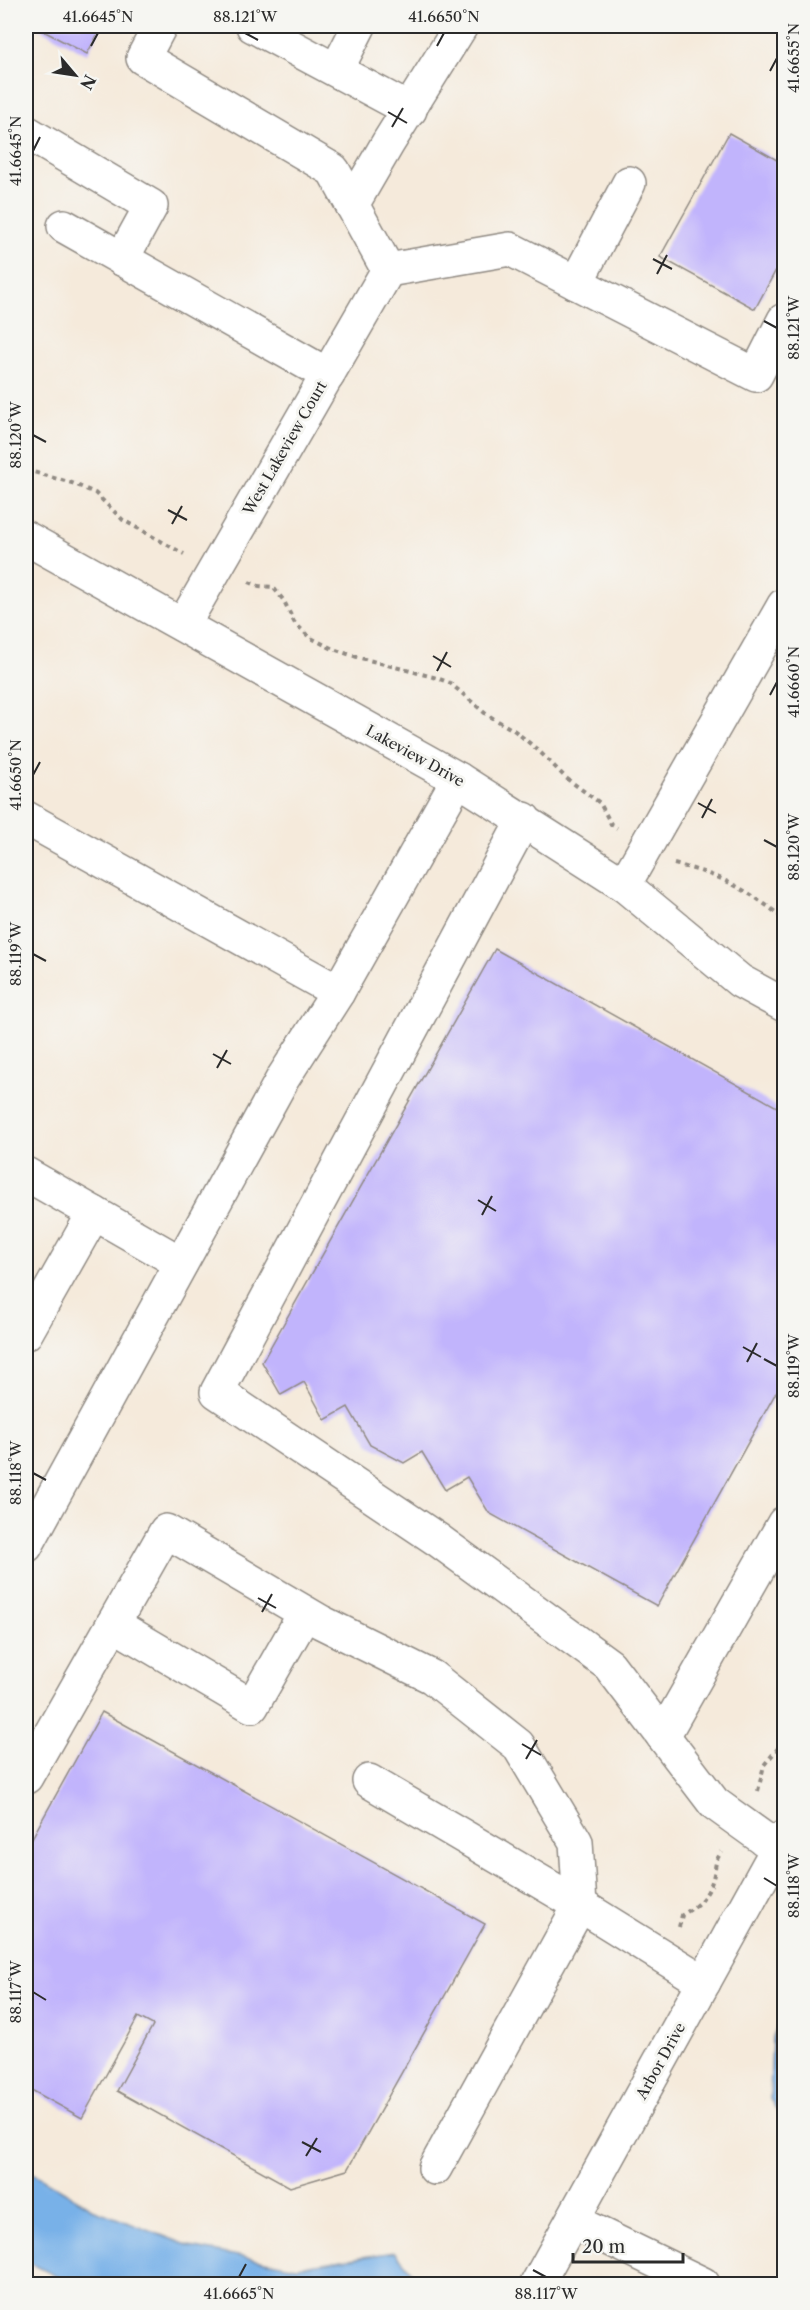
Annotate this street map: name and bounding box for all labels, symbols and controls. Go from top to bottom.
text: 41.6645°N [63,7,133,26]
text: 88.121°W [213,7,278,26]
text: 41.6650°N [408,7,480,26]
text: 41.6655°N [784,23,803,93]
north arrow [45,45,105,105]
text: N [76,71,100,93]
text: 41.6645°N [6,116,25,186]
text: 88.121°W [784,295,803,360]
street label: West Lakeview Court [238,377,331,519]
text: 88.120°W [6,401,25,469]
text: 41.6660°N [784,646,803,718]
street label: Lakeview Drive [363,721,468,790]
text: 41.6650°N [6,739,25,811]
text: 88.120°W [784,813,803,881]
text: 88.119°W [6,921,25,986]
text: 88.119°W [784,1333,803,1398]
text: 88.118°W [6,1440,25,1505]
text: 88.118°W [784,1853,803,1918]
text: 88.117°W [6,1960,25,2024]
street label: Arbor Drive [631,2019,689,2103]
scale bar [573,2226,682,2264]
text: 20 m [582,2236,626,2258]
text: 41.6665°N [204,2284,274,2303]
text: 88.117°W [514,2284,578,2303]

